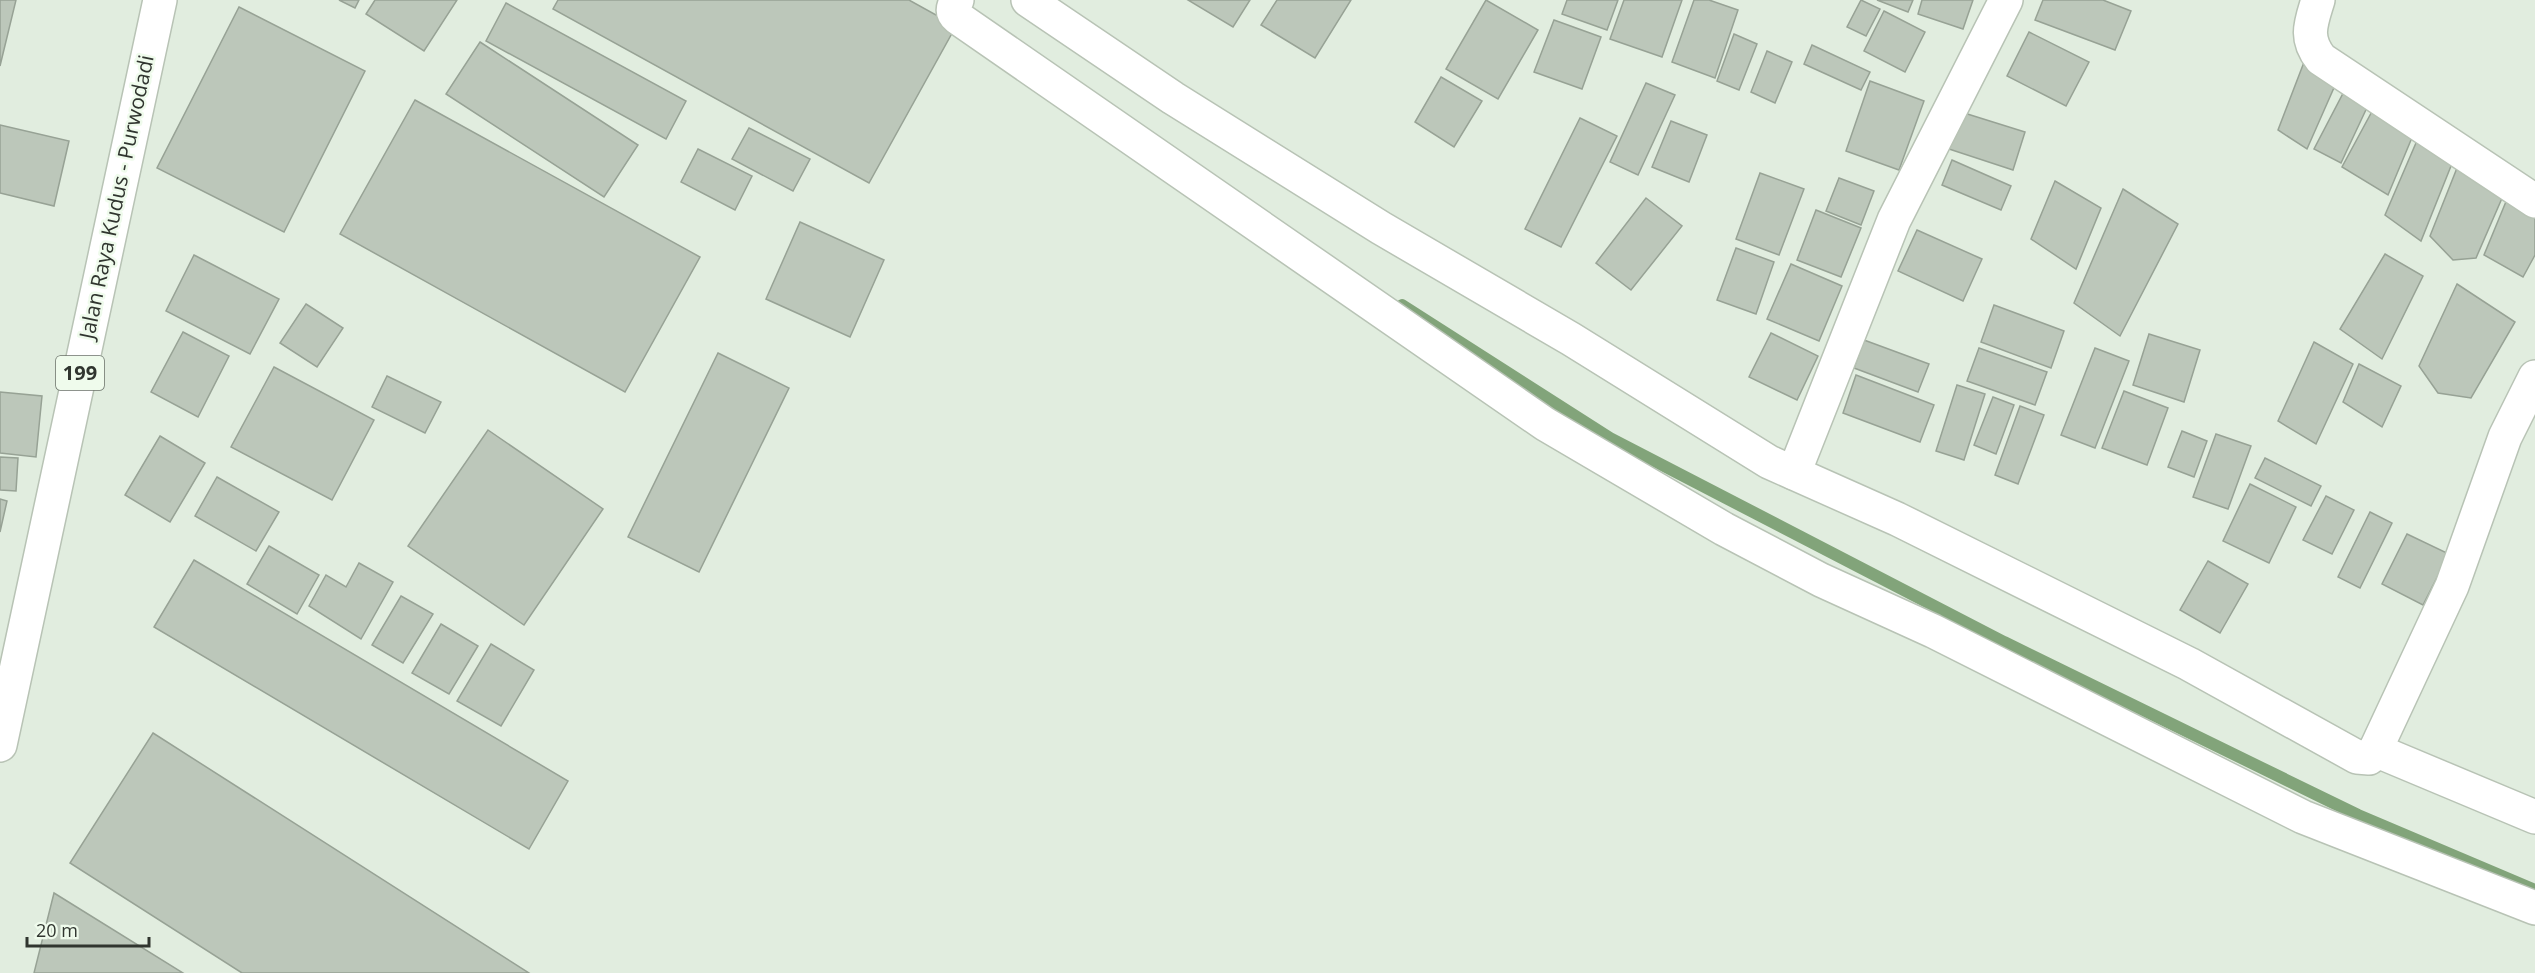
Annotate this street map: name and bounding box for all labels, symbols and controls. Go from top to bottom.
street label: Jalan Raya Kudus - Purwodadi [72,52,160,343]
road number: 199 [56,356,104,390]
scale bar [27,910,148,948]
text: 20 m [36,918,78,942]

